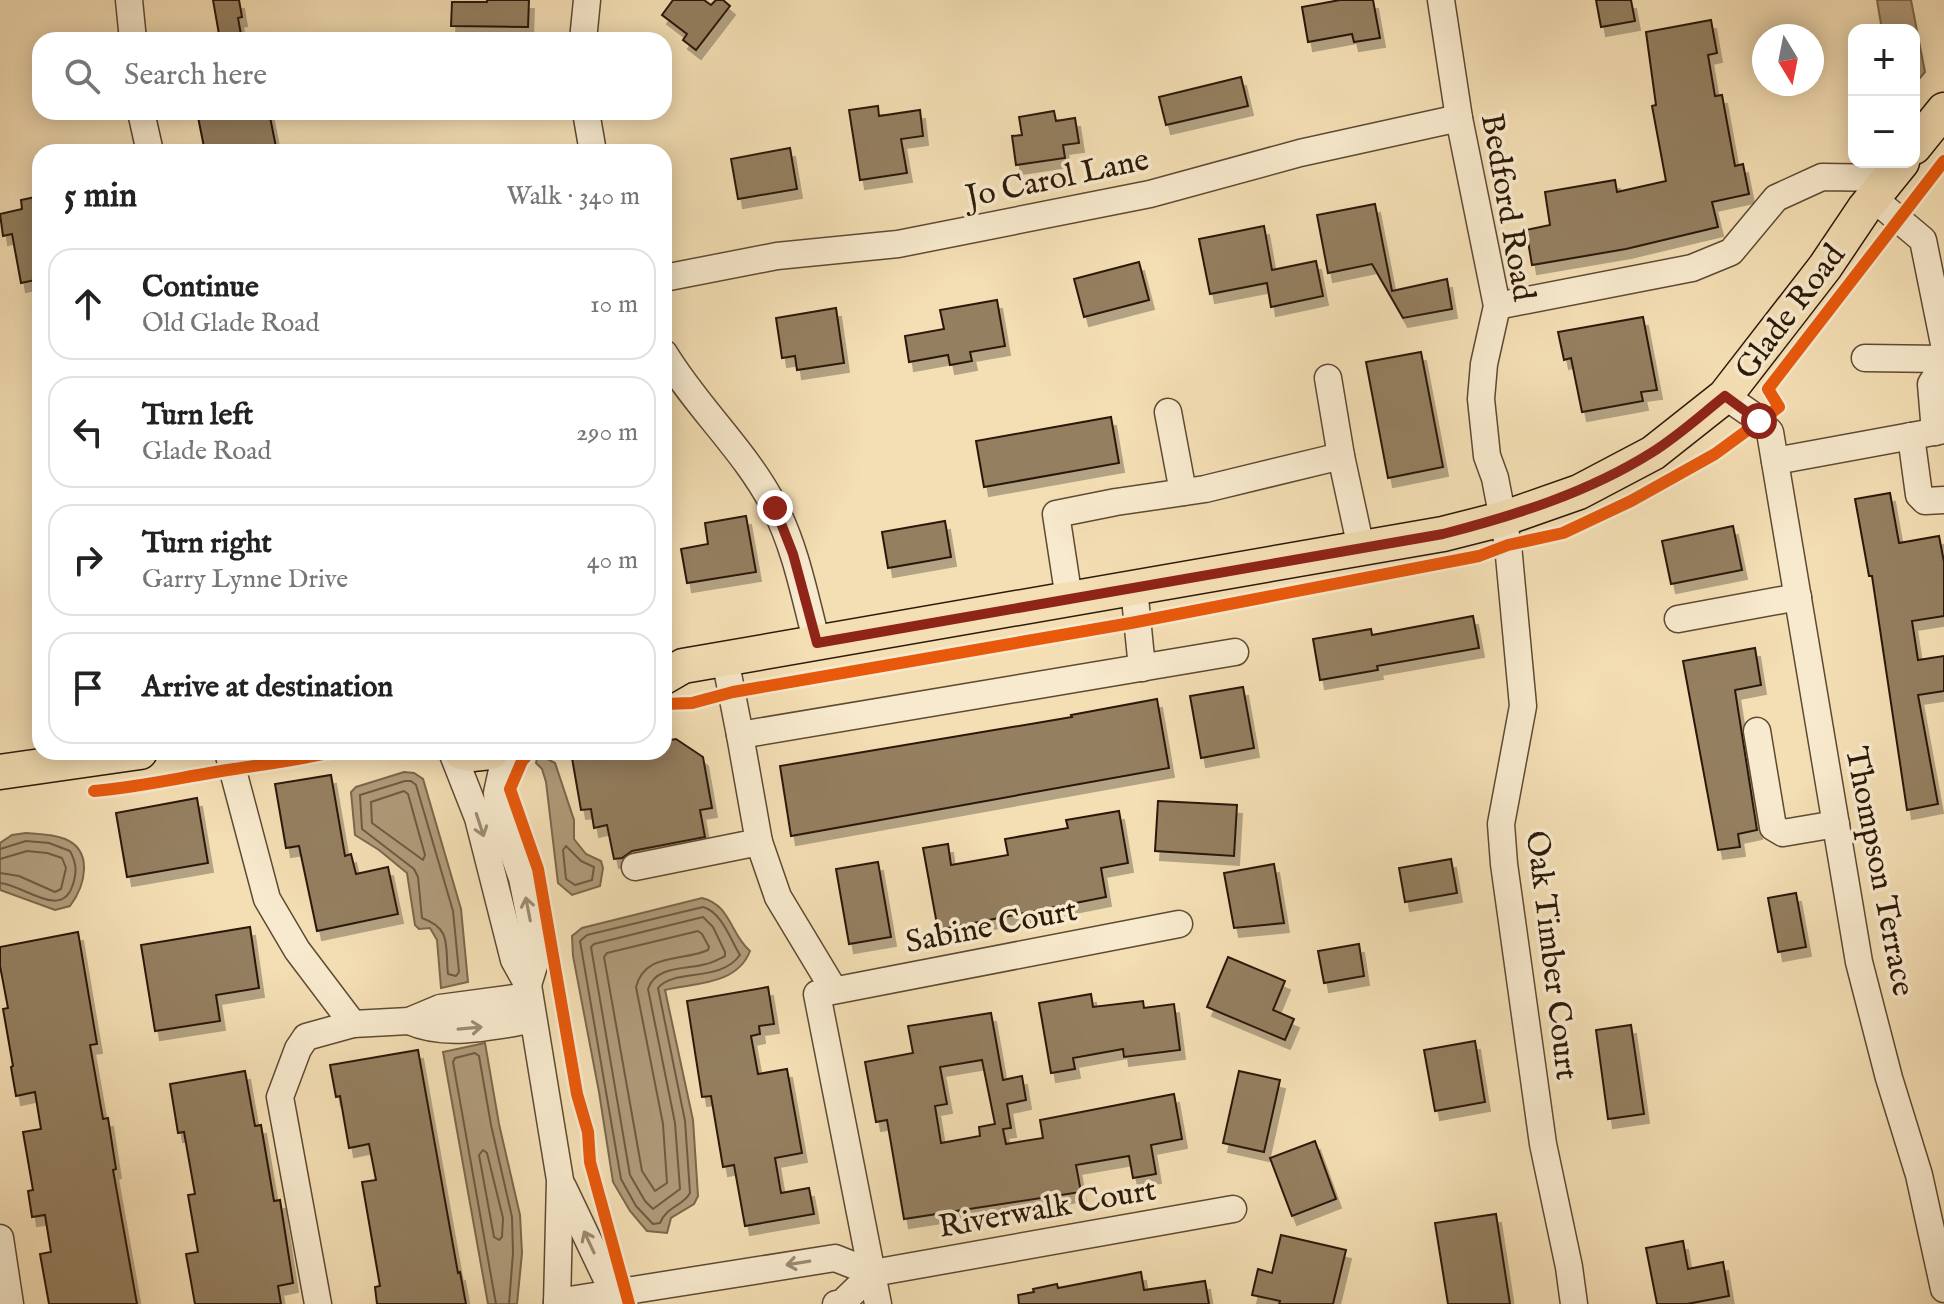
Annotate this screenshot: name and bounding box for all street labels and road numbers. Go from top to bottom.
street label: Bedford Road [1470,111,1543,305]
street label: Jo Carol Lane [959,140,1153,219]
street label: Glade Road [1727,236,1856,388]
street label: Thompson Terrace [1834,743,1923,1000]
street label: Oak Timber Court [1515,828,1586,1082]
street label: Sabine Court [902,891,1081,964]
street label: Riverwalk Court [936,1170,1159,1249]

